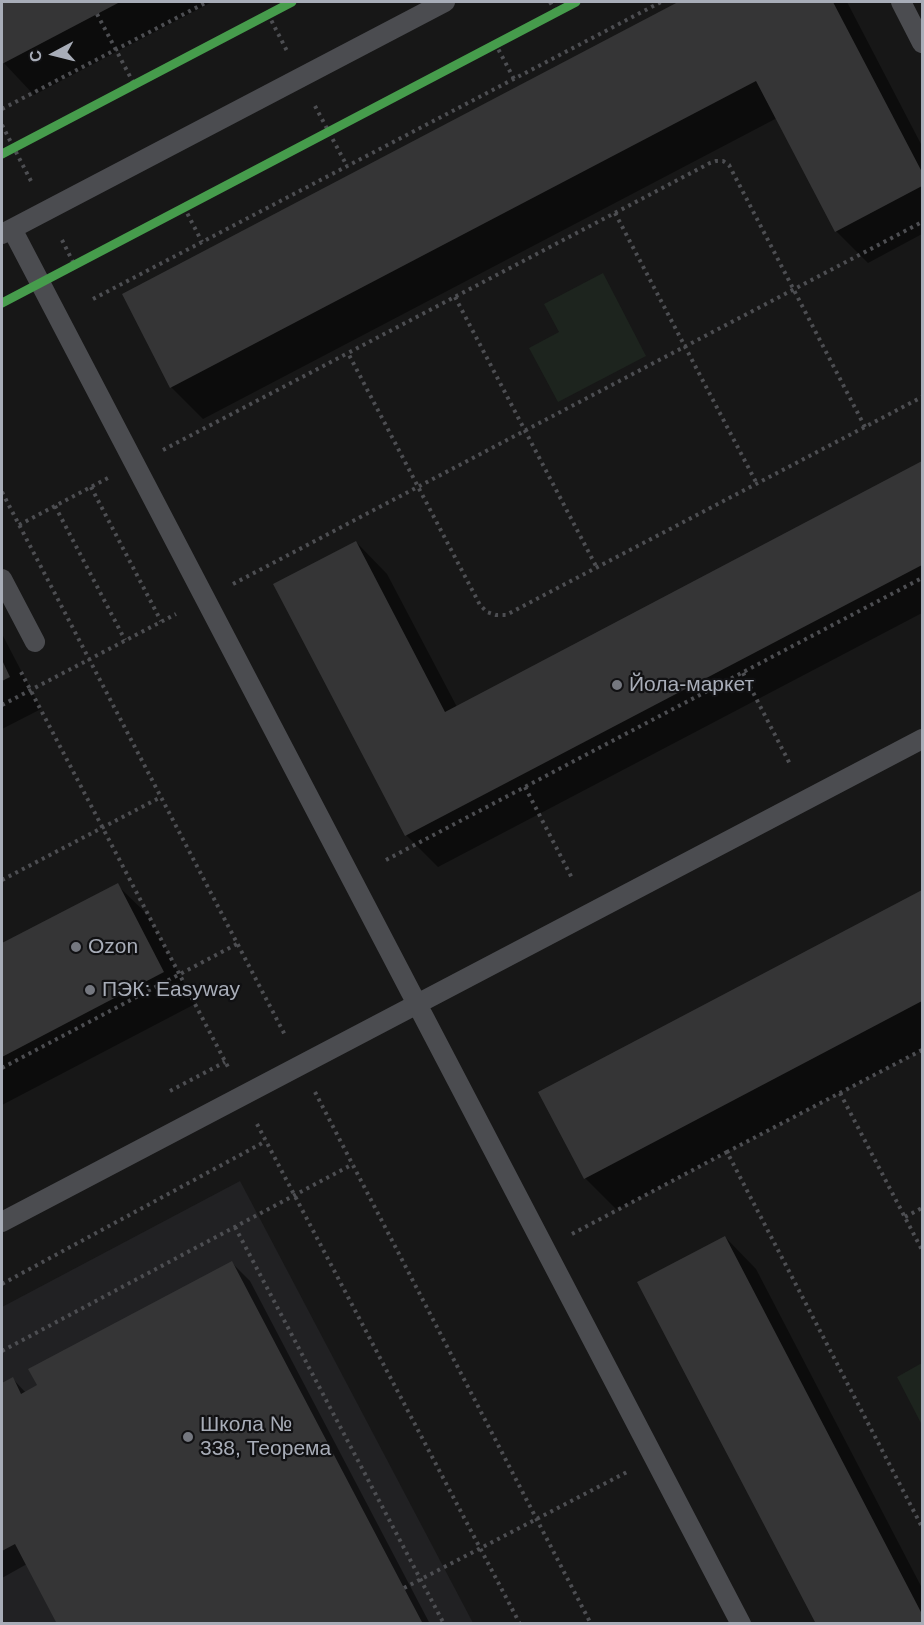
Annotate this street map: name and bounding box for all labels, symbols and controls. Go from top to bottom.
north arrow [24,24,84,84]
text: С [26,49,45,63]
place label: Йола-маркет [629,672,754,698]
marker: Йола-маркет [610,678,624,692]
place label: Ozon [88,934,138,960]
marker: Ozon [69,940,83,954]
place label: ПЭК: Easyway [102,977,240,1003]
marker: ПЭК: Easyway [83,983,97,997]
place label: Школа № 338, Теорема [200,1412,331,1462]
marker: Школа № 338, Теорема [181,1430,195,1444]

